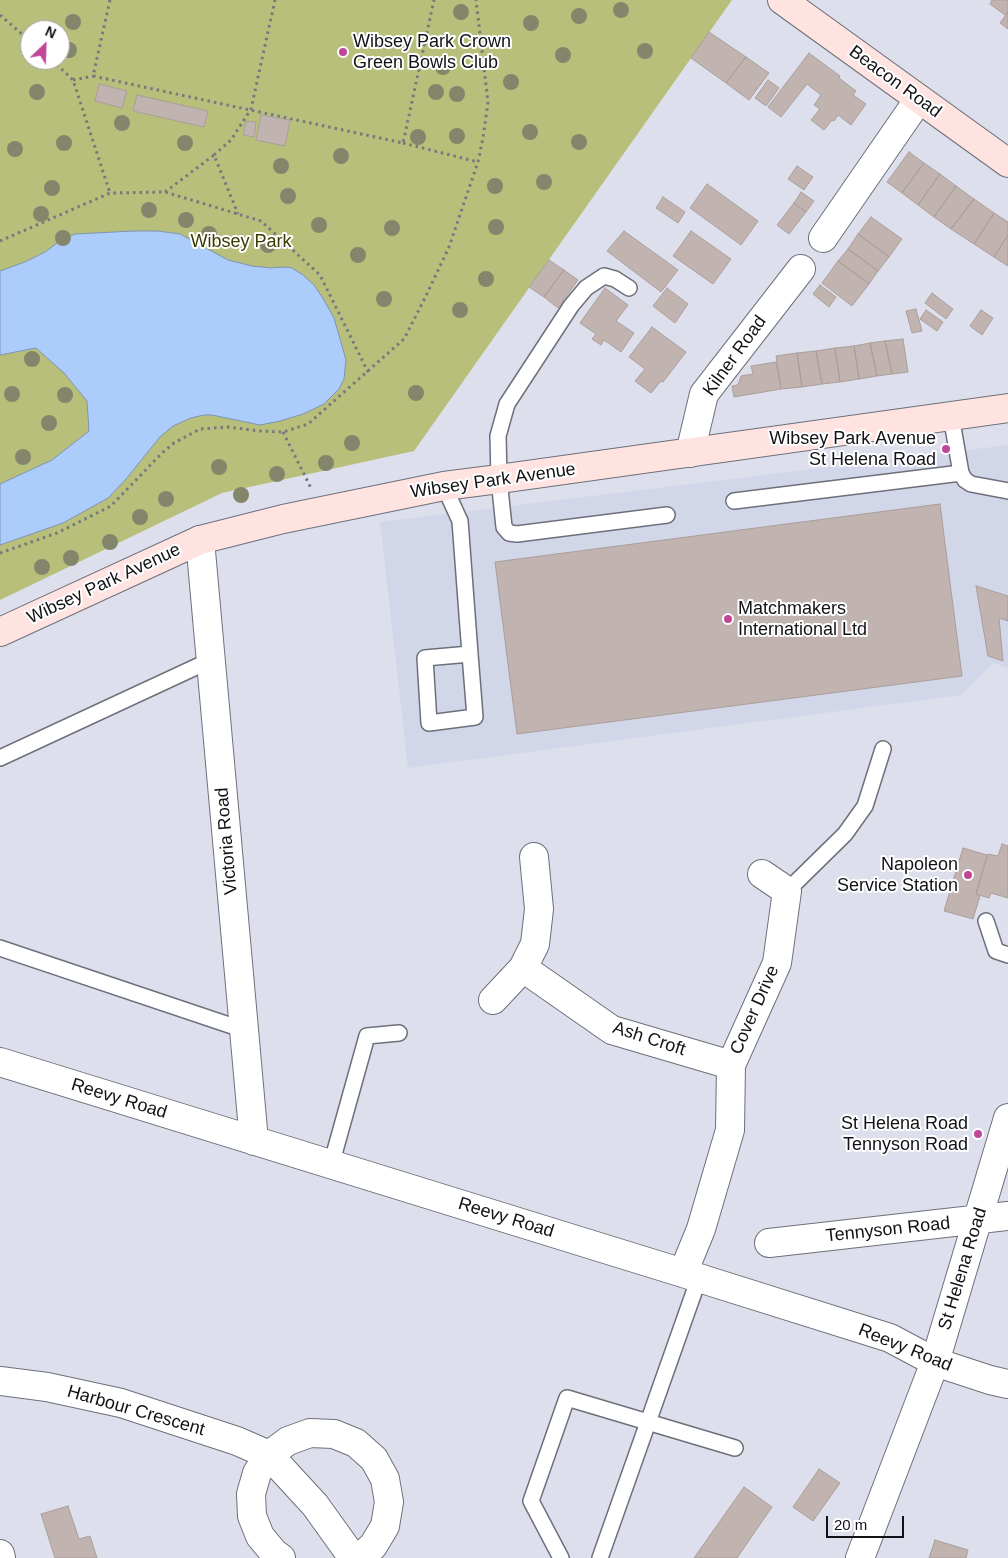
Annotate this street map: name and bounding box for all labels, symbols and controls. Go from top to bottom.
north arrow [20,20,70,70]
text: N [43,23,59,42]
place label: Wibsey Park Crown Green Bowls Club [353,31,511,74]
street label: Beacon Road [845,41,945,123]
marker: Wibsey Park Crown Green Bowls Club [337,46,349,58]
park label: Wibsey Park [190,231,292,253]
street label: Kilner Road [699,312,771,400]
place label: Wibsey Park Avenue St Helena Road [769,428,936,470]
marker: Wibsey Park Avenue St Helena Road [940,443,952,455]
street label: Wibsey Park Avenue [409,459,577,503]
street label: Wibsey Park Avenue [24,539,184,629]
place label: Matchmakers International Ltd [738,598,867,640]
marker: Matchmakers International Ltd [722,613,734,625]
street label: Victoria Road [212,786,242,896]
place label: Napoleon Service Station [837,854,958,896]
marker: Napoleon Service Station [962,869,974,881]
street label: Cover Drive [726,962,784,1058]
street label: Ash Croft [610,1017,688,1061]
street label: Reevy Road [68,1074,170,1124]
place label: St Helena Road Tennyson Road [841,1113,968,1156]
marker: St Helena Road Tennyson Road [972,1128,984,1140]
street label: Reevy Road [455,1193,557,1243]
street label: St Helena Road [934,1205,992,1333]
street label: Tennyson Road [825,1213,951,1247]
street label: Reevy Road [855,1319,955,1377]
street label: Harbour Crescent [65,1381,207,1441]
scale bar [828,1506,906,1538]
text: 20 m [834,1516,867,1533]

